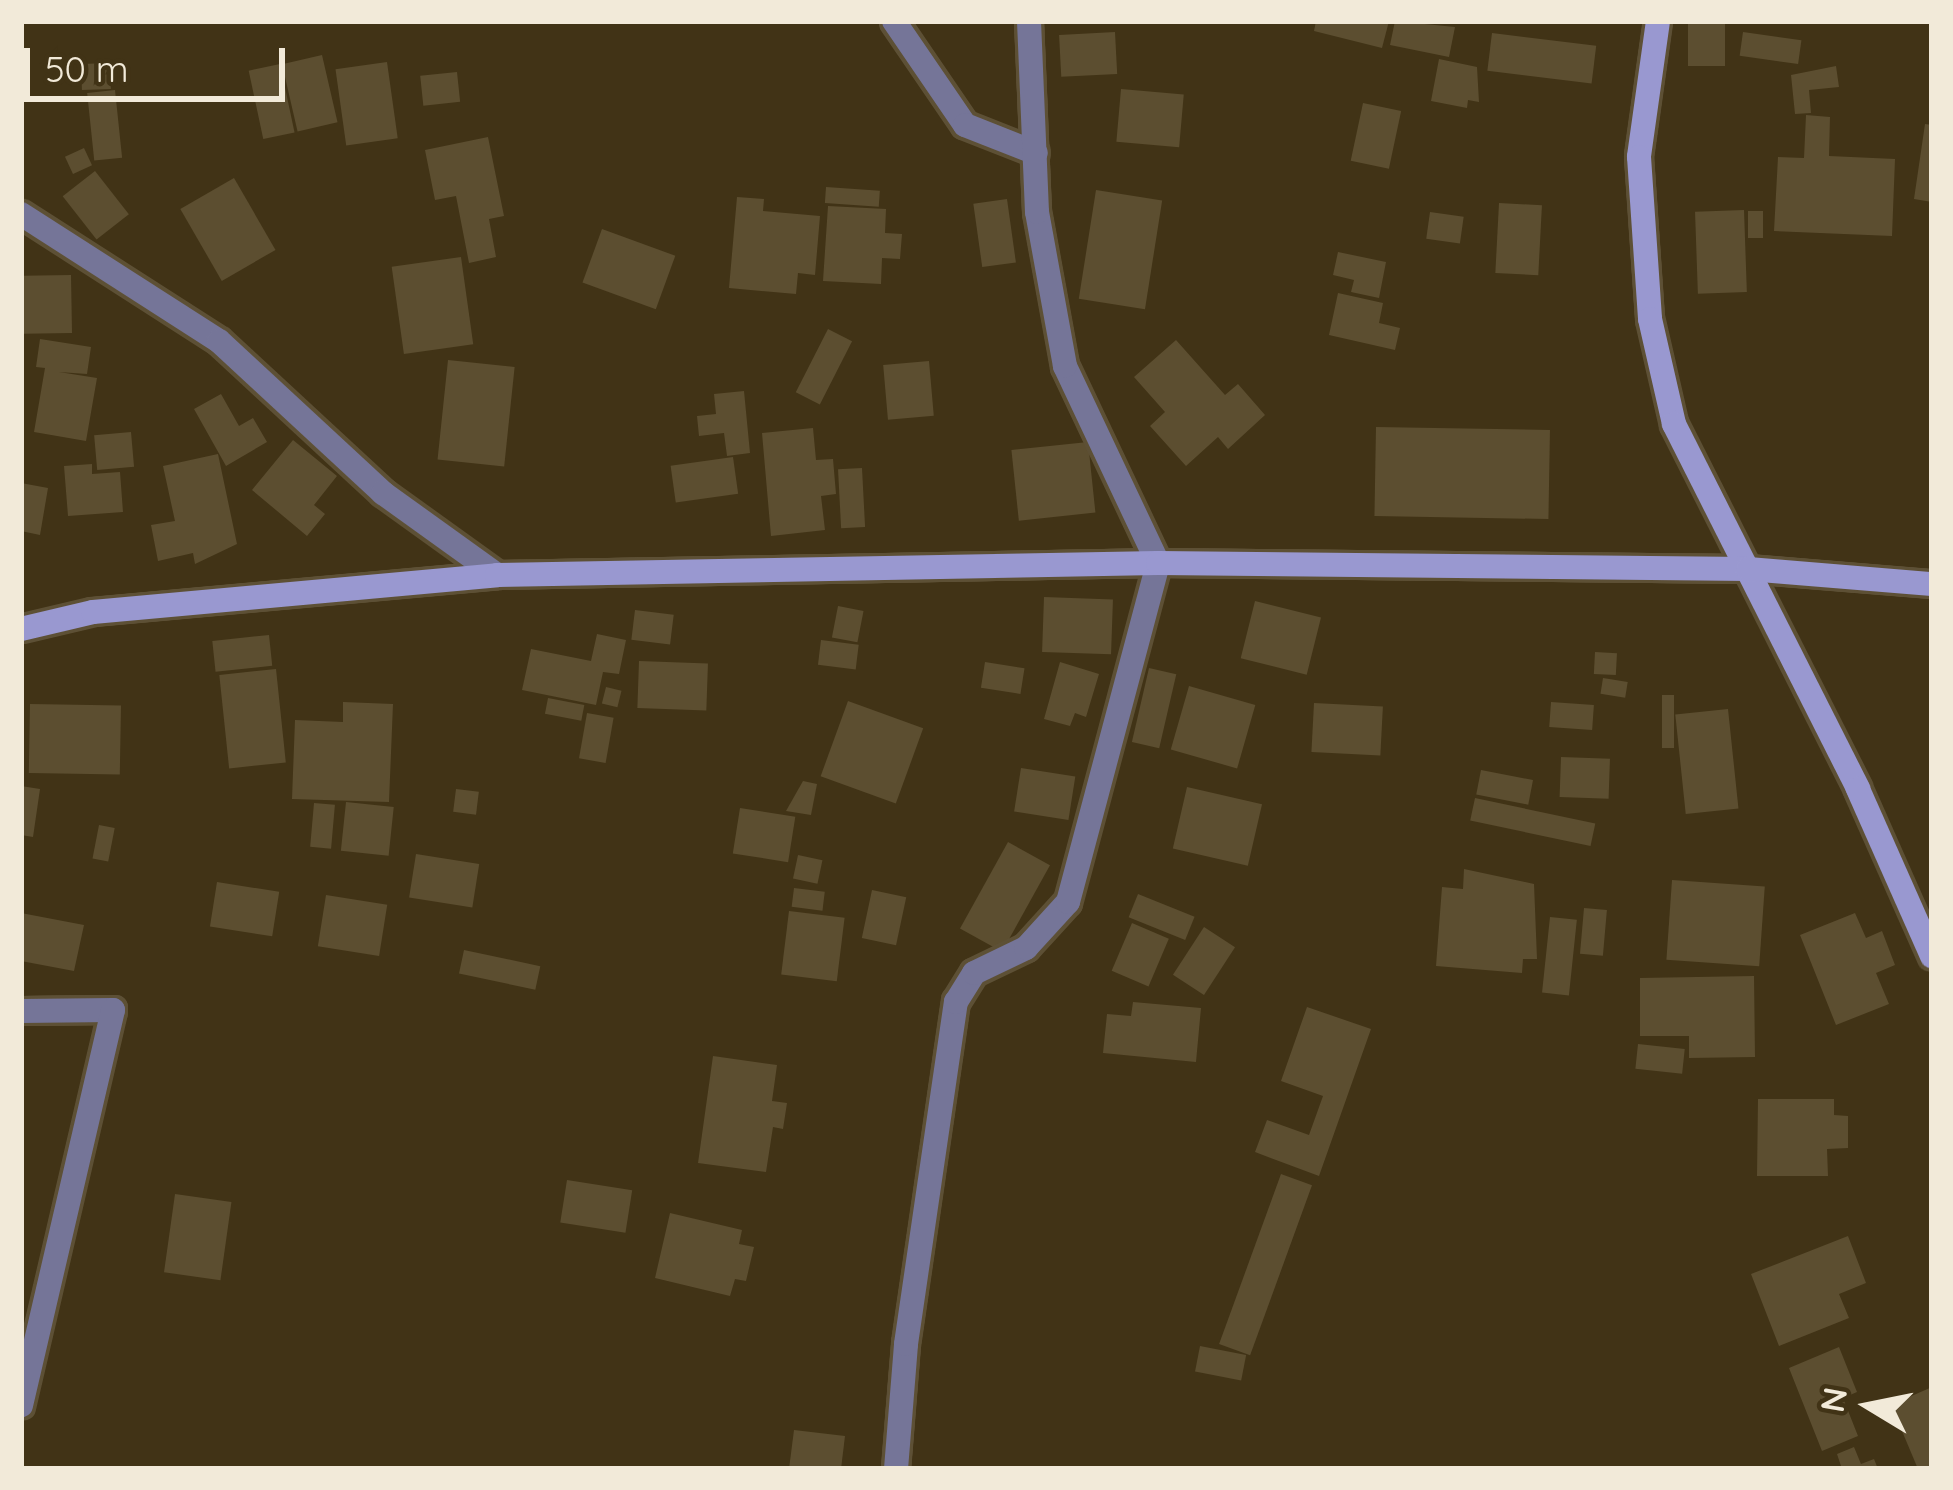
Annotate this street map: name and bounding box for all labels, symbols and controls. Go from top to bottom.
scale bar [30,24,291,98]
text: 50 m [45,46,129,91]
north arrow [1809,1346,1929,1466]
text: N [1811,1384,1855,1415]

